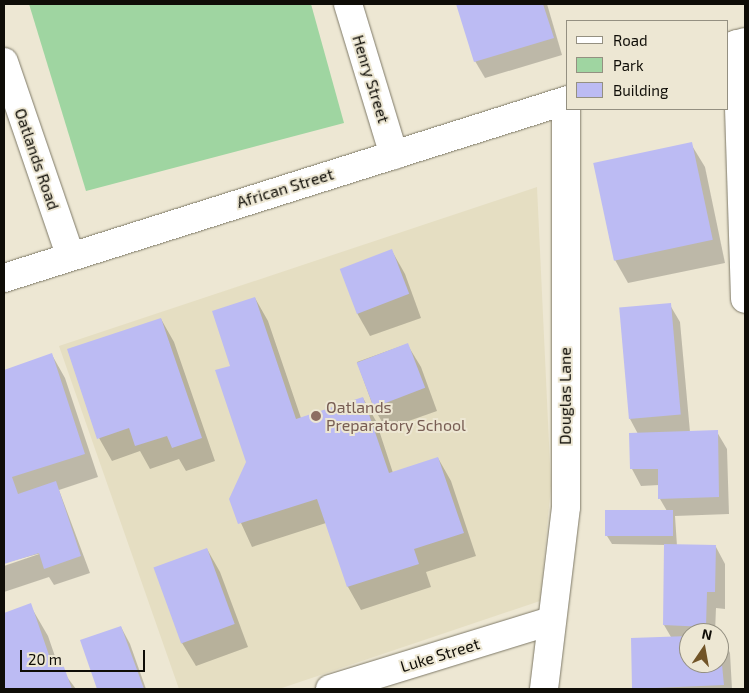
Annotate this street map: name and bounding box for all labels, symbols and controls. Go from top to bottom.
legend [566,20,729,110]
text: Road [613,31,648,49]
street label: Henry Street [348,32,394,126]
text: Park [613,56,644,74]
text: Building [613,81,668,99]
street label: Oatlands Road [11,106,63,212]
street label: African Street [234,164,336,212]
street label: Douglas Lane [555,347,575,445]
place label: Oatlands Preparatory School [326,397,466,435]
marker: Oatlands Preparatory School [310,410,322,422]
north arrow [679,623,729,673]
text: N [700,624,714,643]
street label: Luke Street [398,634,482,676]
scale bar [22,640,148,672]
text: 20 m [28,650,62,668]

